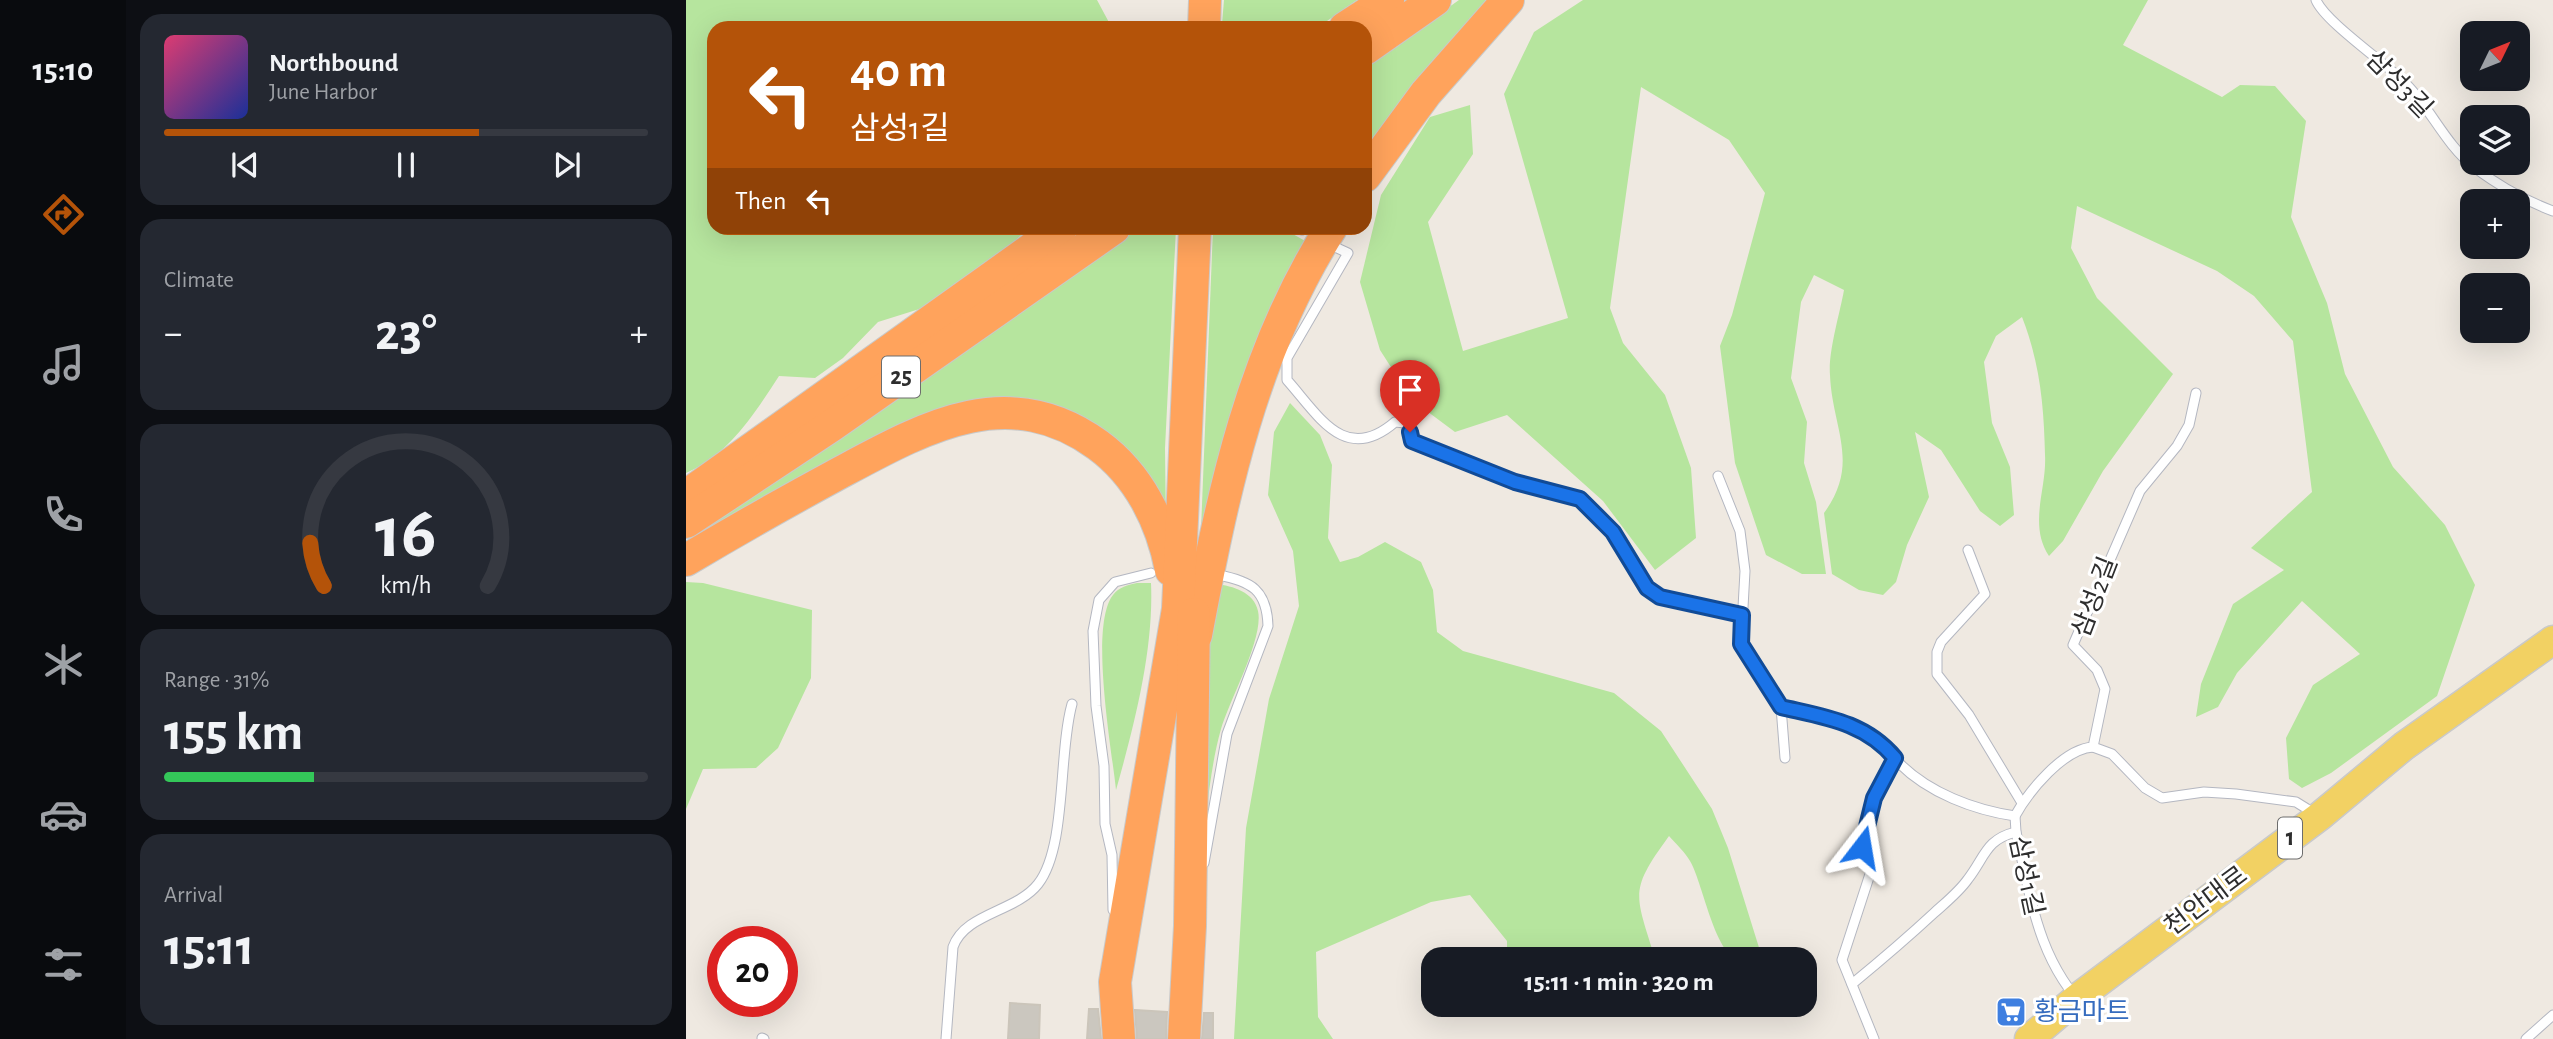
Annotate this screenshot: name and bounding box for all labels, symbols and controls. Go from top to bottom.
north arrow [2460,21,2530,91]
map controls [2460,21,2530,343]
street label: 삼성3길 [2361,45,2438,123]
text: 40 m [850,47,947,96]
icon: left [735,49,826,140]
text: Northbound [269,50,398,76]
text: 15:10 [33,54,93,86]
text: June Harbor [269,81,377,104]
button: layers [2460,105,2530,175]
text: 삼성1길 [850,113,949,145]
icon: previous [226,146,264,184]
icon: pause [387,146,425,184]
icon: next [548,146,586,184]
icon: left [800,182,838,220]
text: Then [735,188,786,214]
button: + [2460,189,2530,259]
icon: directions [39,190,88,239]
text: Climate [164,269,234,292]
button: − [2460,273,2530,343]
text: 23° [375,307,437,359]
text: − [164,315,182,353]
text: + [630,315,648,353]
icon: music [39,340,88,389]
road number: 25 [882,356,920,398]
pin [1380,360,1440,432]
icon: arrive [1391,371,1429,409]
icon: phone [39,490,88,539]
text: 16 [375,498,437,571]
street label: 삼성2길 [2067,553,2122,641]
text: km/h [380,572,432,597]
icon: climate [39,640,88,689]
text: Range · 31% [164,669,270,692]
text: 155 km [164,707,303,759]
icon: car [39,790,88,839]
position arrow [1825,810,1899,884]
road number: 1 [2278,818,2302,858]
street label: 삼성1길 [2005,834,2048,918]
street label: 천안대로 [2159,861,2252,940]
text: Arrival [164,884,223,907]
text: 15:11 [164,922,255,974]
speed limit sign: 20 [707,926,798,1017]
icon: filters [39,940,88,989]
text: 15:11 · 1 min · 320 m [1524,969,1714,995]
supermarket icon: 황금마트 [1994,995,2028,1029]
place label: 황금마트 [2034,998,2130,1025]

